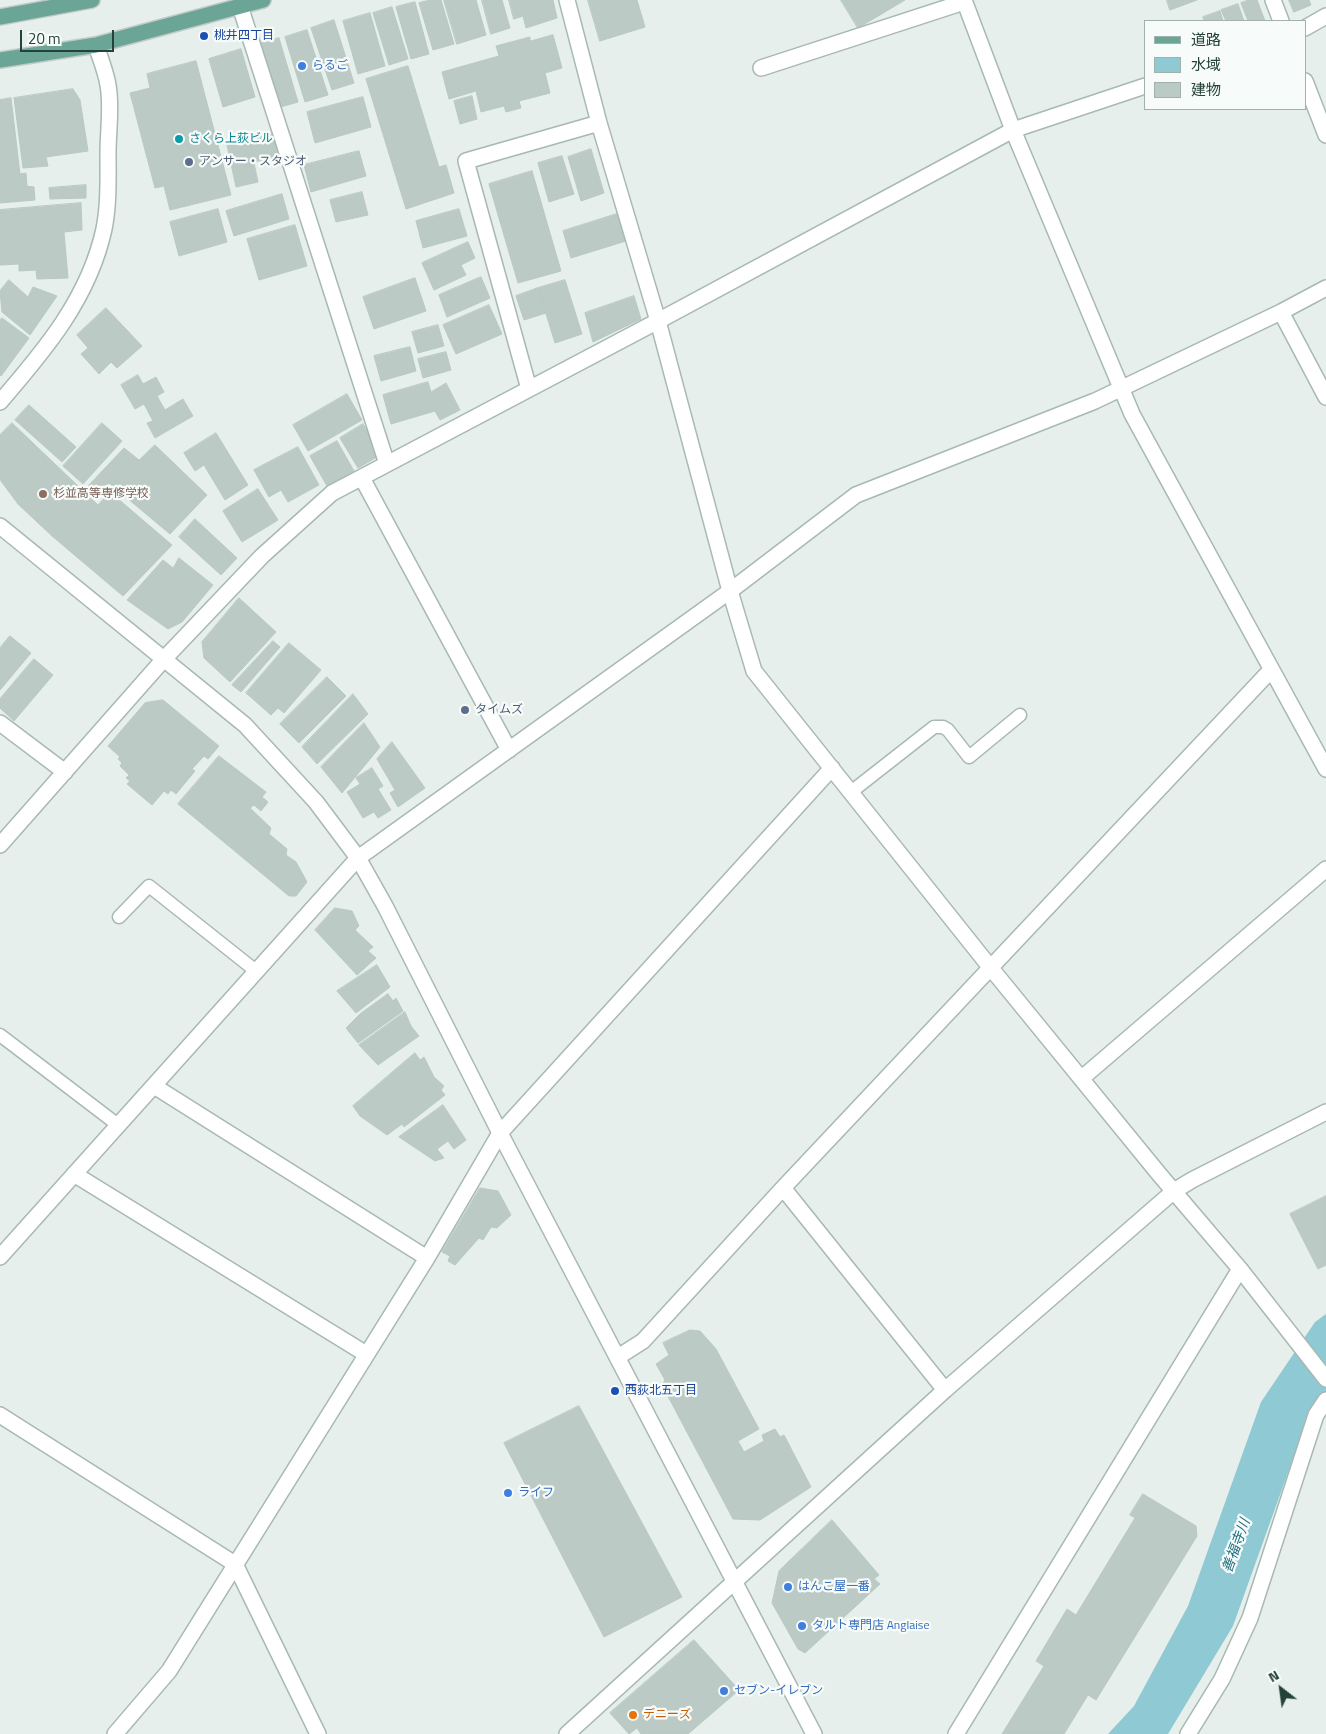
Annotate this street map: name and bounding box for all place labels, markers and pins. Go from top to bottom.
place label: 桃井四丁目 [214,29,274,43]
marker: 桃井四丁目 [198,30,210,42]
place label: らるご [312,59,348,73]
marker: らるご [296,60,308,72]
place label: さくら上荻ビル [189,132,273,146]
marker: さくら上荻ビル [173,133,185,145]
place label: アンサー・スタジオ [199,155,307,169]
marker: アンサー・スタジオ [183,156,195,168]
place label: 杉並高等専修学校 [53,487,149,501]
marker: 杉並高等専修学校 [37,488,49,500]
place label: タイムズ [475,703,523,717]
marker: タイムズ [459,704,471,716]
place label: 西荻北五丁目 [625,1384,697,1398]
marker: 西荻北五丁目 [609,1385,621,1397]
place label: ライフ [518,1486,554,1500]
marker: ライフ [502,1487,514,1499]
place label: はんこ屋一番 [798,1580,870,1594]
marker: はんこ屋一番 [782,1581,794,1593]
place label: タルト専門店 Anglaise [812,1619,929,1633]
marker: タルト専門店 Anglaise [796,1620,808,1632]
place label: セブン-イレブン [734,1684,823,1698]
marker: セブン-イレブン [718,1685,730,1697]
place label: デニーズ [643,1708,691,1722]
marker: デニーズ [627,1709,639,1721]

